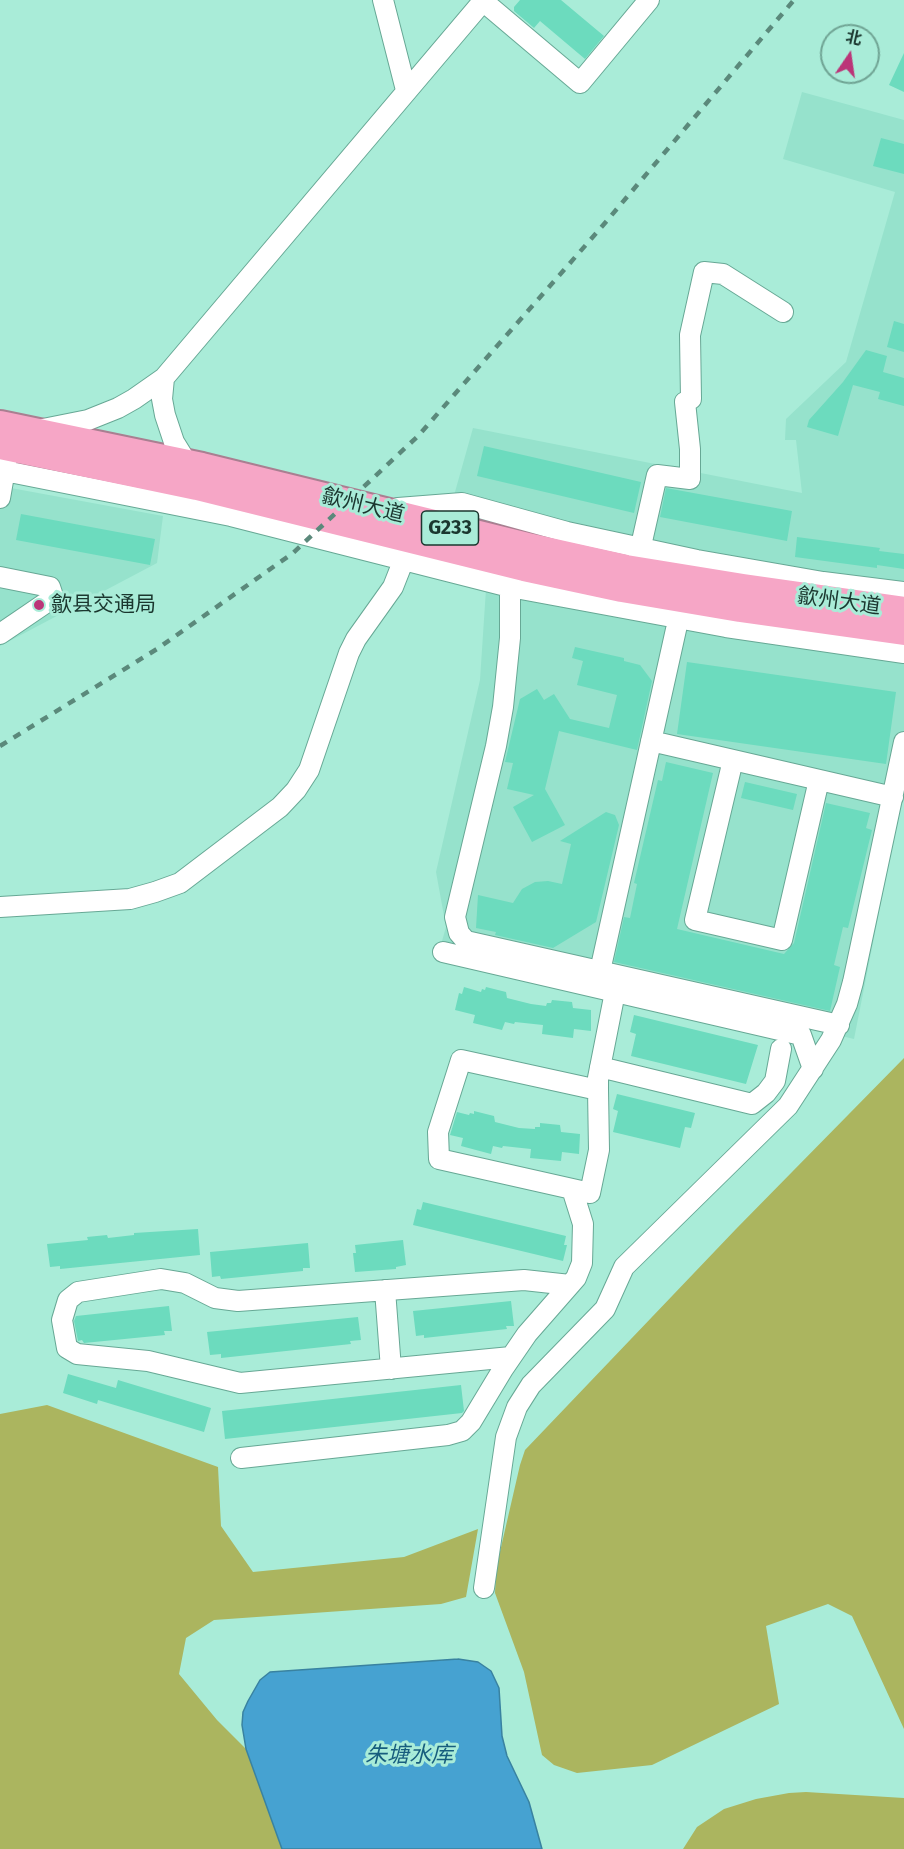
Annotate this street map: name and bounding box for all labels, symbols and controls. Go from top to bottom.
north arrow [820,24,880,84]
text: 北 [844,27,864,49]
street label: 歙州大道 [319,484,407,528]
road number: G233 [422,511,478,545]
street label: 歙州大道 [796,584,882,620]
place label: 歙县交通局 [51,592,156,618]
marker: 歙县交通局 [32,598,46,612]
water label: 朱塘水库 [365,1743,453,1769]

